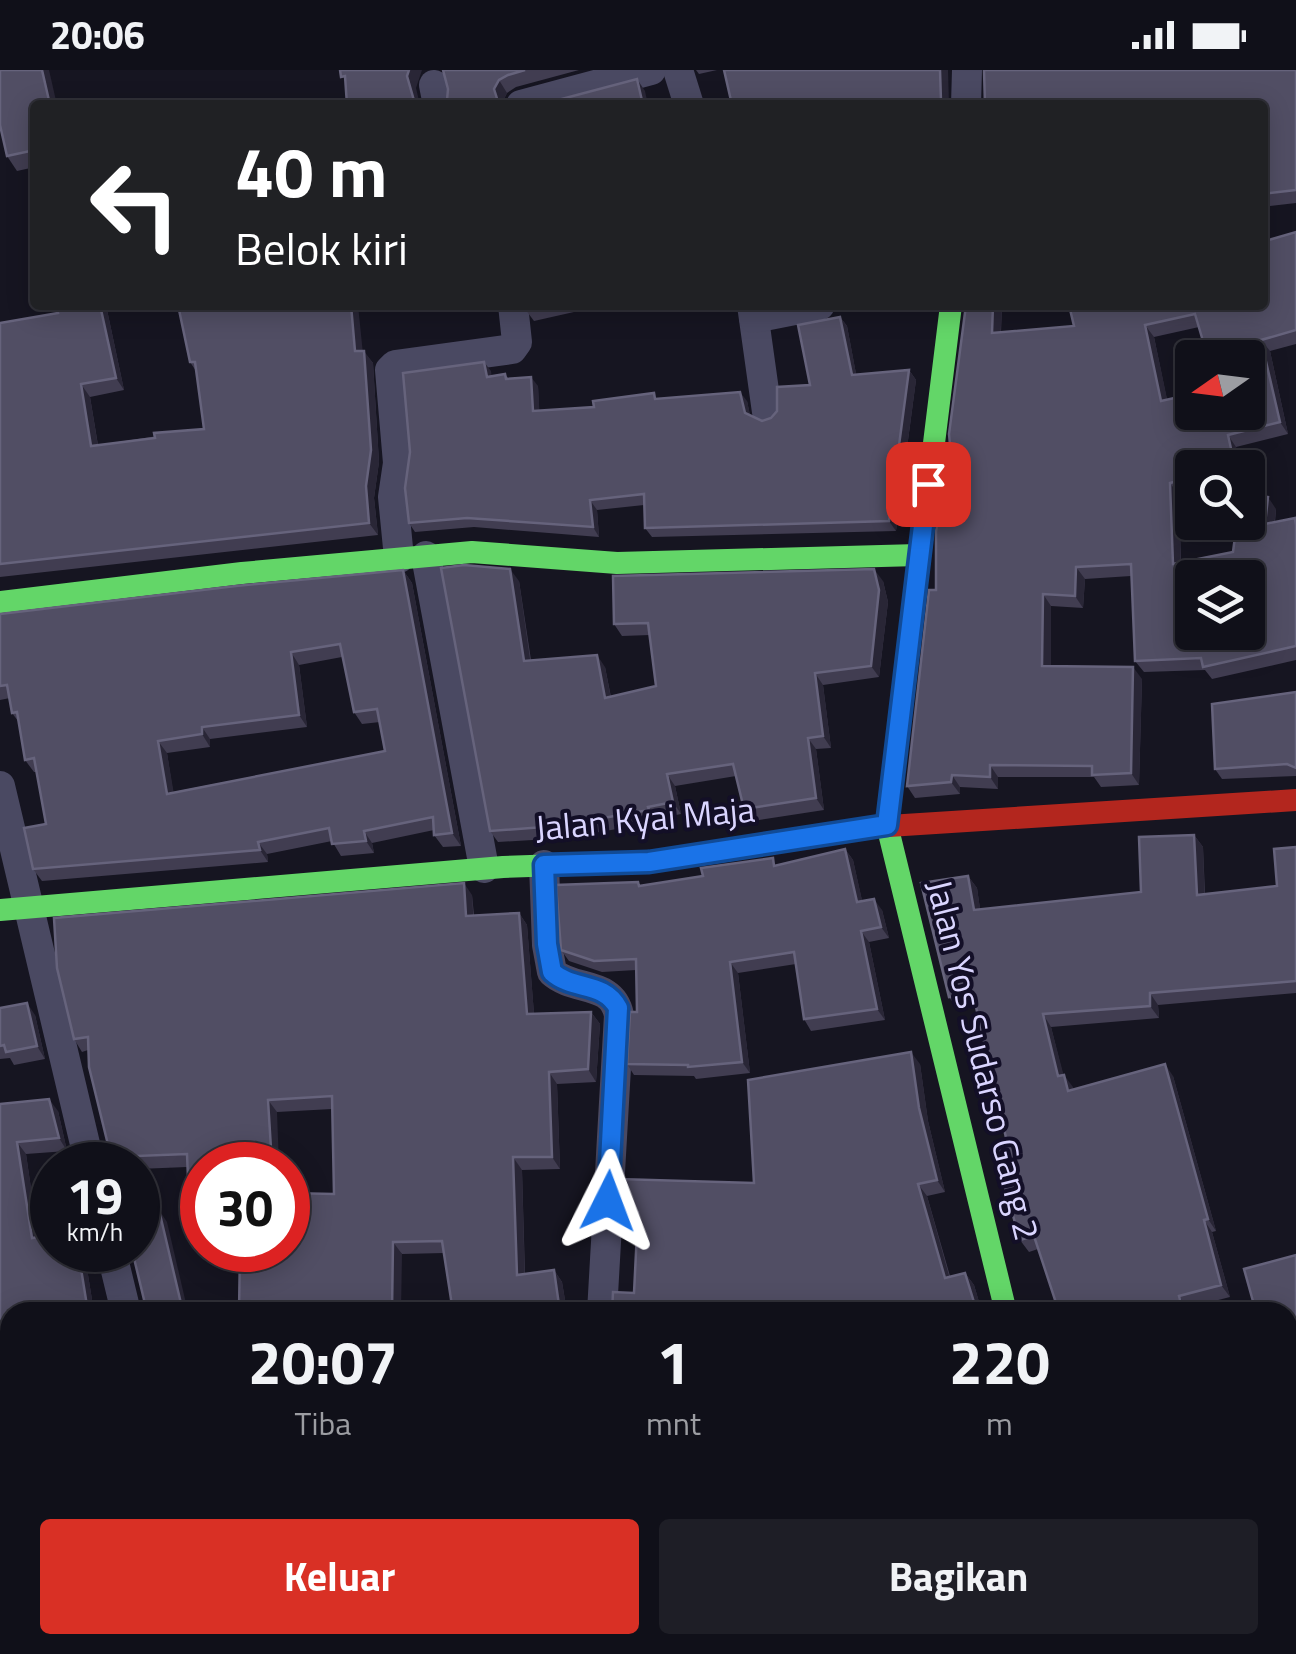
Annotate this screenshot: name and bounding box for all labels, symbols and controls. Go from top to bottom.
text: 20:06 [50,6,145,64]
text: 40 m [235,118,388,224]
icon: left [70,140,200,270]
text: Belok kiri [235,214,408,282]
north arrow [1175,340,1265,430]
map controls [1175,340,1265,650]
pin [886,442,971,527]
button: search [1175,450,1265,540]
icon: arrive [901,457,956,512]
button: layers [1175,560,1265,650]
street label: Jalan Kyai Maja [533,782,757,855]
street label: Jalan Yos Sudarso Gang 2 [913,874,1055,1246]
speed limit sign: 30 [180,1142,310,1272]
position arrow [556,1149,660,1253]
text: 19 [67,1157,123,1233]
text: km/h [67,1213,123,1251]
text: 20:07 [248,1316,398,1407]
text: 1 [657,1316,690,1407]
text: 220 [949,1316,1050,1407]
text: Tiba [295,1399,351,1447]
text: mnt [646,1399,701,1447]
text: m [986,1399,1013,1447]
button: Keluar [40,1519,639,1634]
button: Bagikan [659,1519,1258,1634]

